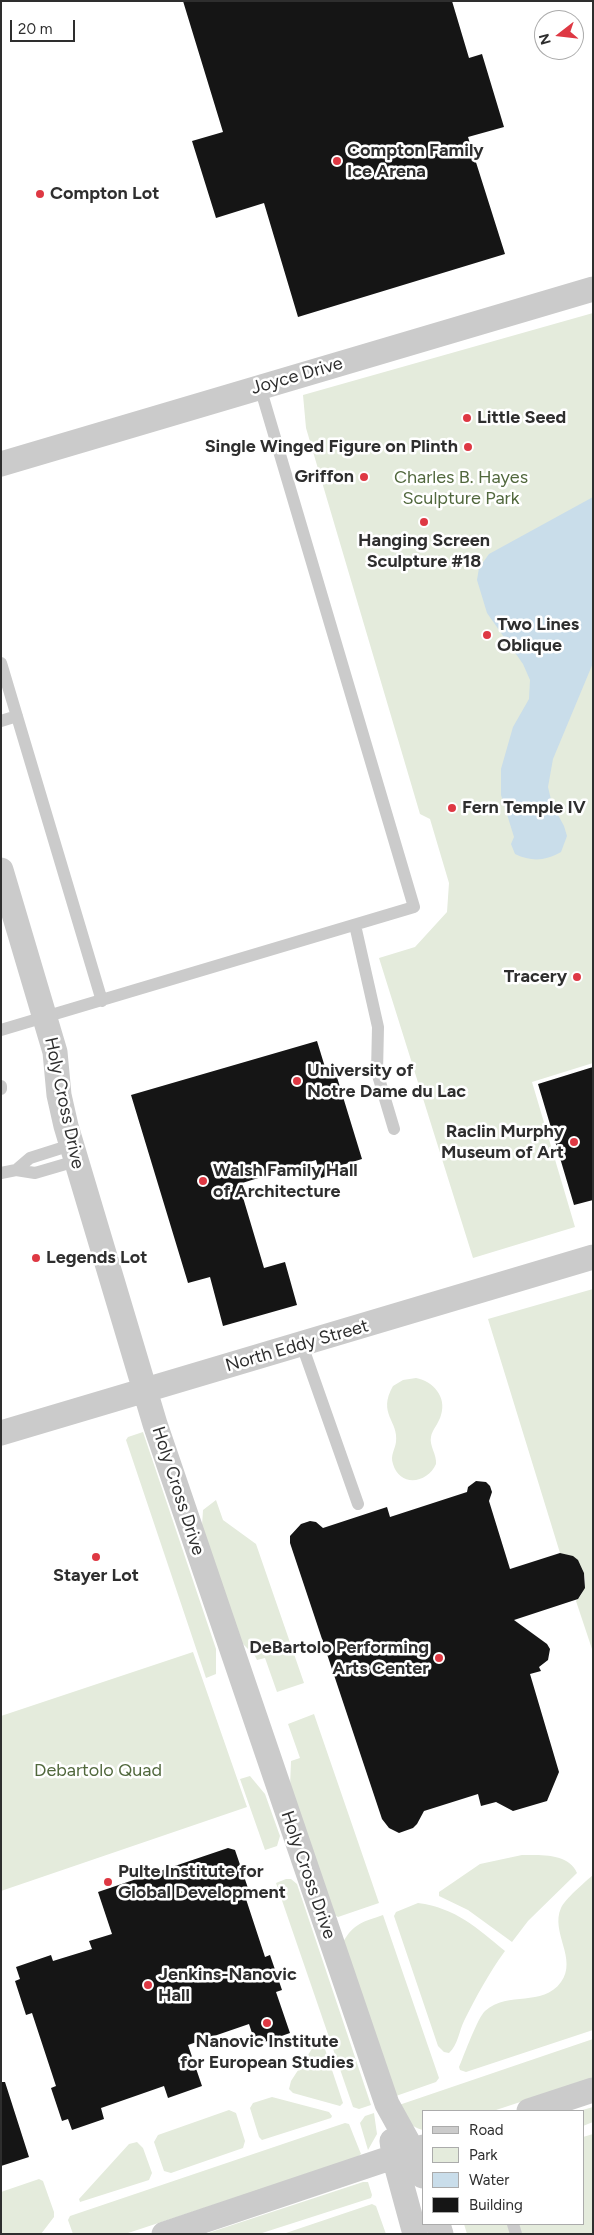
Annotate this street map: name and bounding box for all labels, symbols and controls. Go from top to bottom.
scale bar [12,10,78,42]
north arrow [534,10,584,60]
text: 20 m [18,20,52,38]
text: N [535,31,555,47]
place label: Compton Family Ice Arena [347,140,484,182]
marker: Compton Family Ice Arena [331,155,343,167]
place label: Compton Lot [50,183,159,205]
marker: Compton Lot [34,188,46,200]
street label: Joyce Drive [249,353,345,399]
place label: Little Seed [477,407,566,429]
marker: Little Seed [461,412,473,424]
place label: Single Winged Figure on Plinth [205,436,458,458]
marker: Single Winged Figure on Plinth [462,441,474,453]
place label: Griffon [294,466,354,488]
park label: Charles B. Hayes Sculpture Park [394,467,528,509]
marker: Griffon [358,471,370,483]
marker: Hanging Screen Sculpture #18 [418,516,430,528]
place label: Hanging Screen Sculpture #18 [358,530,490,572]
place label: Two Lines Oblique [497,614,579,656]
marker: Two Lines Oblique [481,629,493,641]
place label: Fern Temple IV [462,797,586,819]
marker: Fern Temple IV [446,802,458,814]
place label: Tracery [504,966,567,988]
marker: Tracery [571,971,583,983]
street label: Holy Cross Drive [39,1035,89,1171]
place label: University of Notre Dame du Lac [307,1060,466,1102]
marker: University of Notre Dame du Lac [291,1075,303,1087]
place label: Raclin Murphy Museum of Art [441,1121,564,1164]
marker: Raclin Murphy Museum of Art [568,1136,580,1148]
place label: Walsh Family Hall of Architecture [213,1160,358,1202]
marker: Walsh Family Hall of Architecture [197,1175,209,1187]
place label: Legends Lot [46,1247,147,1269]
marker: Legends Lot [30,1252,42,1264]
street label: North Eddy Street [223,1315,371,1377]
street label: Holy Cross Drive [147,1424,209,1558]
marker: Stayer Lot [90,1551,102,1563]
place label: Stayer Lot [53,1565,139,1587]
place label: DeBartolo Performing Arts Center [249,1637,429,1680]
marker: DeBartolo Performing Arts Center [433,1652,445,1664]
park label: Debartolo Quad [34,1760,162,1782]
street label: Holy Cross Drive [276,1808,340,1942]
place label: Pulte Institute for Global Development [118,1861,286,1904]
marker: Pulte Institute for Global Development [102,1876,114,1888]
place label: Jenkins-Nanovic Hall [158,1964,297,2006]
marker: Jenkins-Nanovic Hall [142,1979,154,1991]
marker: Nanovic Institute for European Studies [261,2017,273,2029]
place label: Nanovic Institute for European Studies [180,2031,354,2074]
legend [422,2110,584,2225]
text: Road [469,2121,504,2139]
text: Park [469,2146,498,2164]
text: Water [469,2171,509,2189]
text: Building [469,2196,523,2214]

